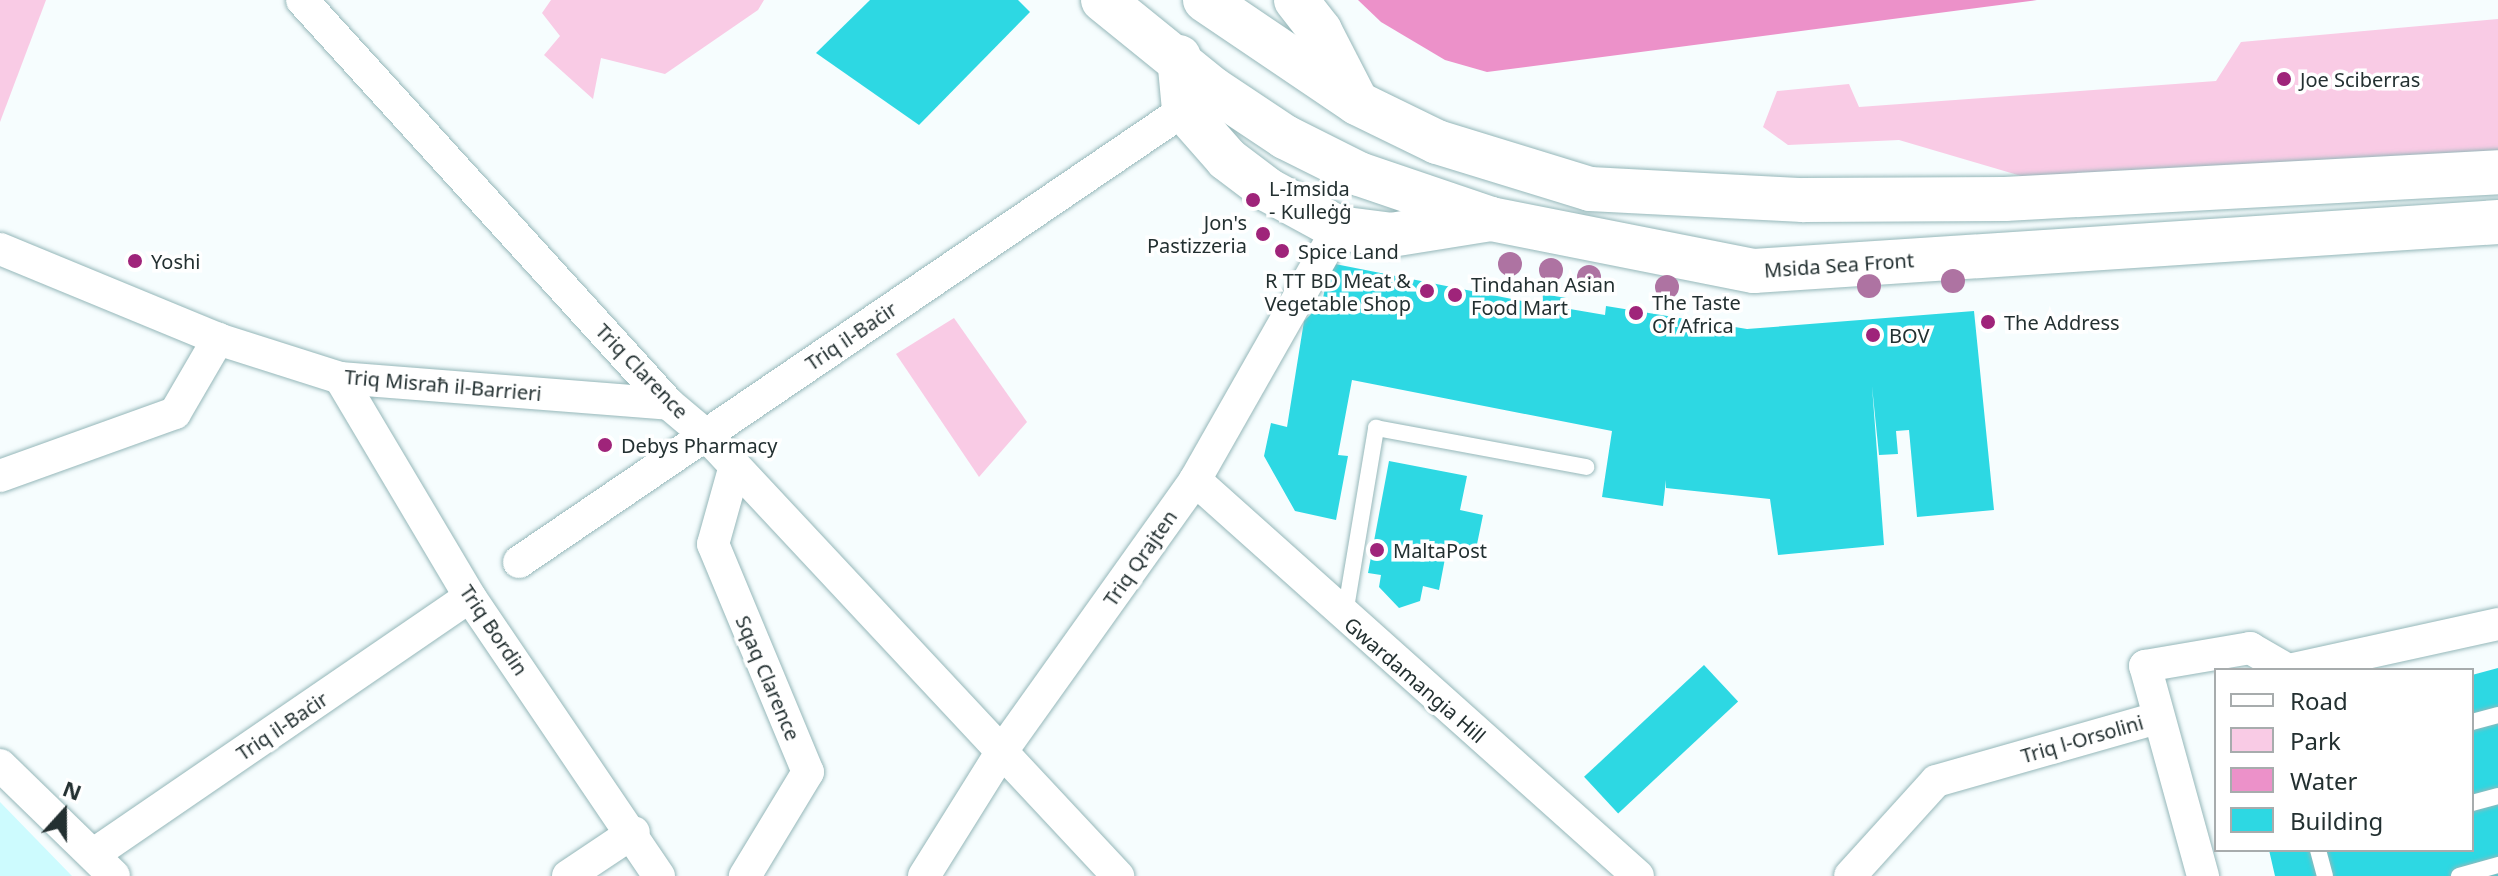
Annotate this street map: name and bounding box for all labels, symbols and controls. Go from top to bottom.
place label: Joe Sciberras [2300,67,2420,91]
marker: Joe Sciberras [2275,70,2293,88]
place label: L-Imsida - Kulleġġ [1269,176,1352,223]
marker: L-Imsida - Kulleġġ [1244,191,1262,209]
place label: Jon's Pastizzeria [1147,210,1247,257]
marker: Jon's Pastizzeria [1254,225,1272,243]
place label: Spice Land [1298,239,1399,263]
marker: Spice Land [1273,242,1291,260]
street label: Msida Sea Front [1763,248,1915,282]
place label: Yoshi [151,249,201,273]
marker: Yoshi [126,252,144,270]
place label: R TT BD Meat & Vegetable Shop [1264,268,1411,315]
place label: Tindahan Asian Food Mart [1471,272,1615,319]
marker: R TT BD Meat & Vegetable Shop [1418,282,1436,300]
marker: Tindahan Asian Food Mart [1446,286,1464,304]
place label: The Taste Of Africa [1652,290,1741,337]
street label: Triq il-Baċir [801,297,901,375]
marker: The Taste Of Africa [1627,304,1645,322]
place label: The Address [2004,310,2120,334]
marker: The Address [1979,313,1997,331]
street label: Triq Clarence [591,319,693,423]
place label: BOV [1889,323,1929,347]
marker: BOV [1864,326,1882,344]
street label: Triq Misraħ il-Barrieri [343,364,543,406]
place label: Debys Pharmacy [621,433,777,457]
marker: Debys Pharmacy [596,436,614,454]
street label: Triq Qrajten [1098,505,1182,611]
place label: MaltaPost [1393,538,1487,562]
marker: MaltaPost [1368,541,1386,559]
street label: Triq Bordin [455,580,533,680]
street label: Sqaq Clarence [731,612,805,744]
street label: Gwardamangia Hill [1339,612,1491,748]
legend [2214,668,2474,852]
text: Road [2290,684,2348,717]
street label: Triq il-Baċir [232,687,332,765]
street label: Triq l-Orsolini [2018,710,2146,768]
text: Park [2290,724,2341,757]
text: Water [2290,764,2357,797]
north arrow [24,772,104,852]
text: N [59,772,86,807]
text: Building [2290,804,2383,837]

